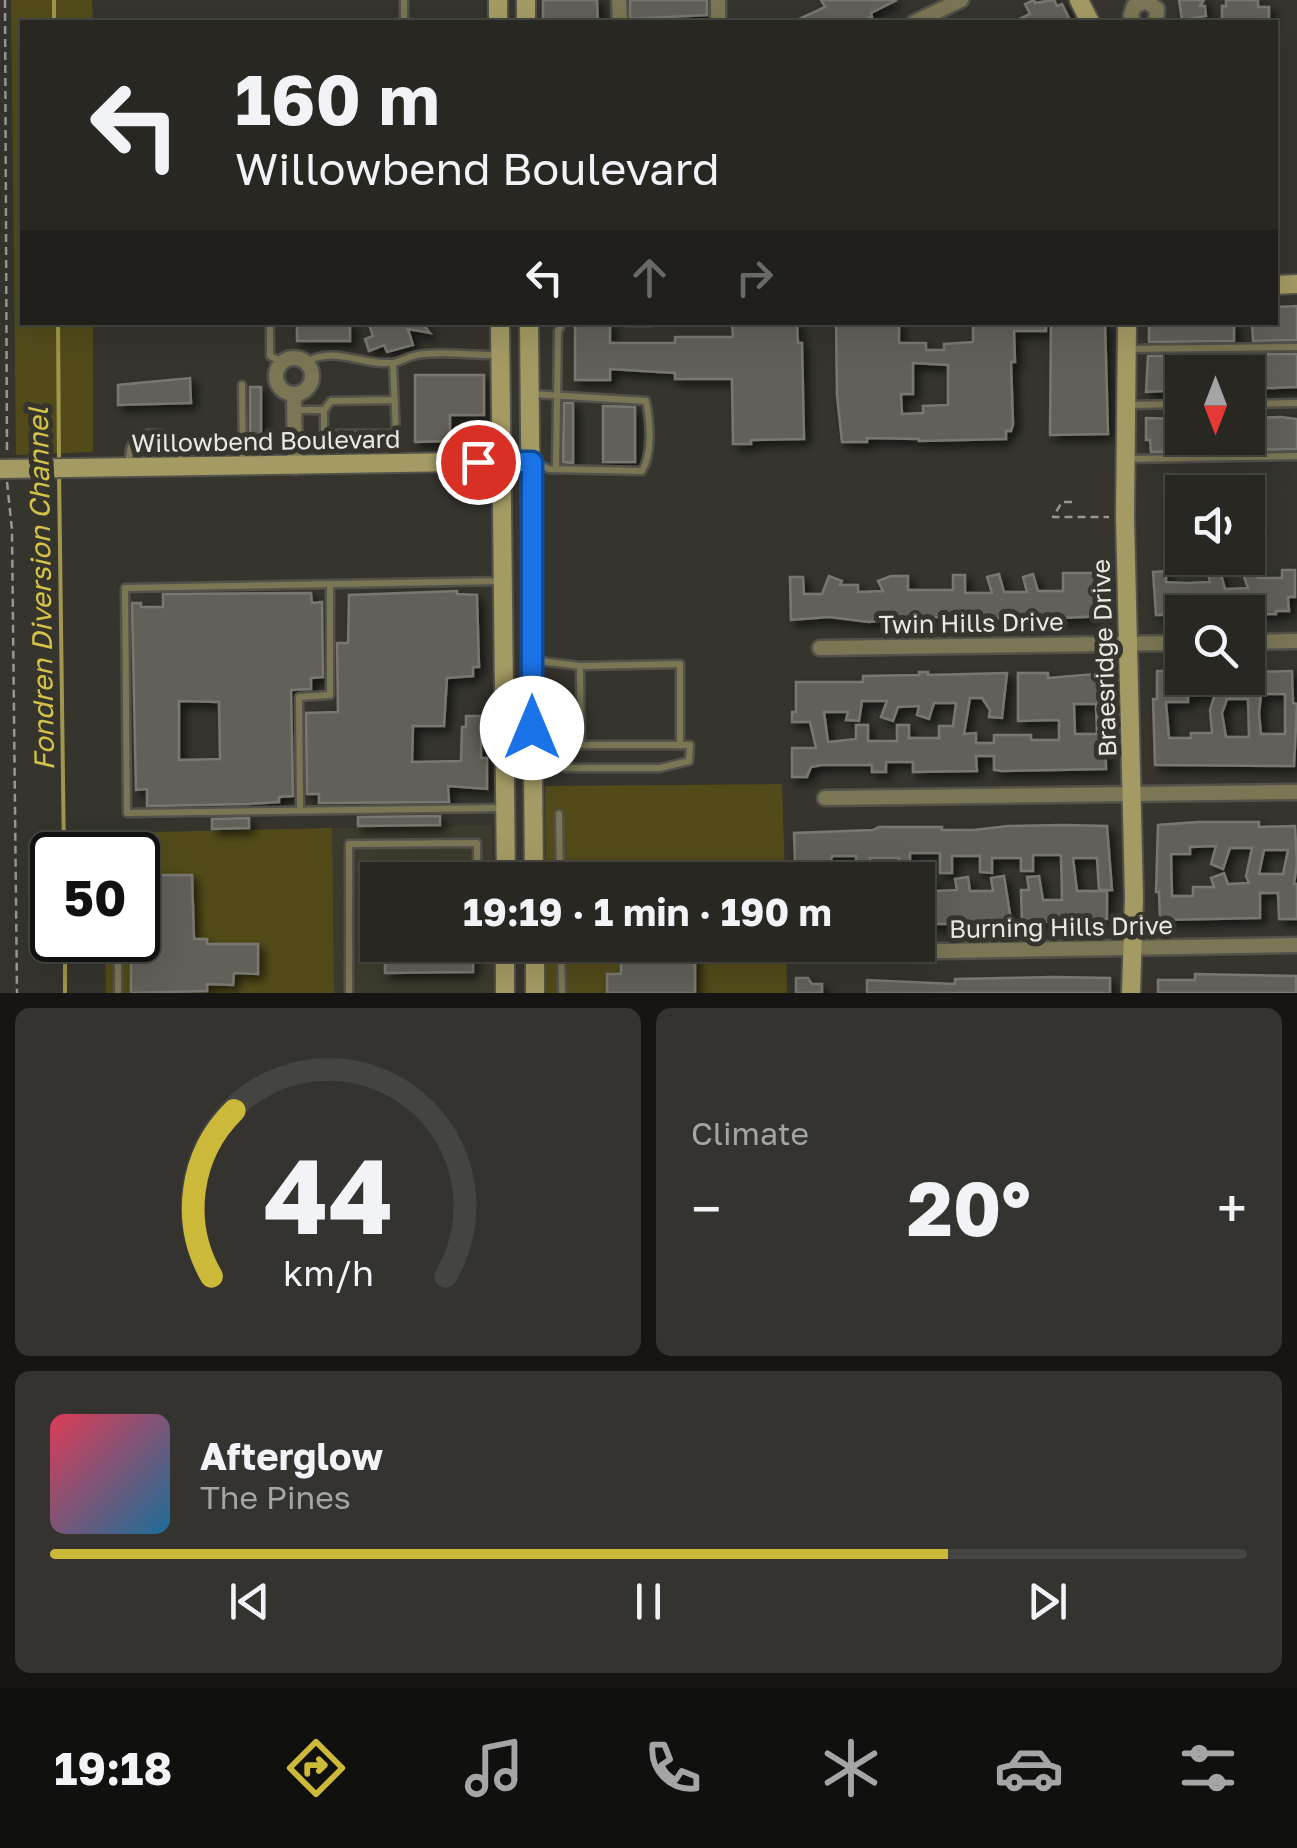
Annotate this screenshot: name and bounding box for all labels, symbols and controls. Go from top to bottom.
text: 160 m [235,56,440,140]
icon: left [70,60,200,190]
text: Willowbend Boulevard [235,141,720,195]
icon: left [517,250,572,305]
icon: ahead [622,250,677,305]
icon: right [727,250,782,305]
north arrow [1165,355,1265,455]
map controls [1165,355,1265,695]
water label: Fondren Diversion Channel [21,406,60,771]
pin [436,420,521,505]
street label: Willowbend Boulevard [131,423,401,458]
icon: arrive [451,435,506,490]
button: sound [1165,475,1265,575]
street label: Braesridge Drive [1085,559,1122,758]
button: search [1165,595,1265,695]
street label: Twin Hills Drive [878,605,1064,640]
position arrow [480,676,584,780]
speed limit sign: 50 [30,832,160,962]
text: 19:19 · 1 min · 190 m [463,889,832,934]
street label: Burning Hills Drive [949,909,1173,944]
text: Climate [691,1114,809,1152]
text: 44 [263,1132,393,1257]
text: 20° [907,1162,1031,1253]
text: − [691,1175,721,1241]
text: + [1217,1175,1247,1241]
text: km/h [283,1251,373,1294]
text: Afterglow [200,1433,383,1478]
text: The Pines [200,1478,351,1516]
icon: previous [222,1574,277,1629]
icon: pause [621,1574,676,1629]
icon: next [1020,1574,1075,1629]
icon: directions [281,1733,351,1803]
icon: music [459,1733,529,1803]
icon: phone [638,1733,708,1803]
icon: climate [816,1733,886,1803]
icon: car [994,1733,1064,1803]
icon: filters [1173,1733,1243,1803]
text: 19:18 [54,1741,172,1795]

